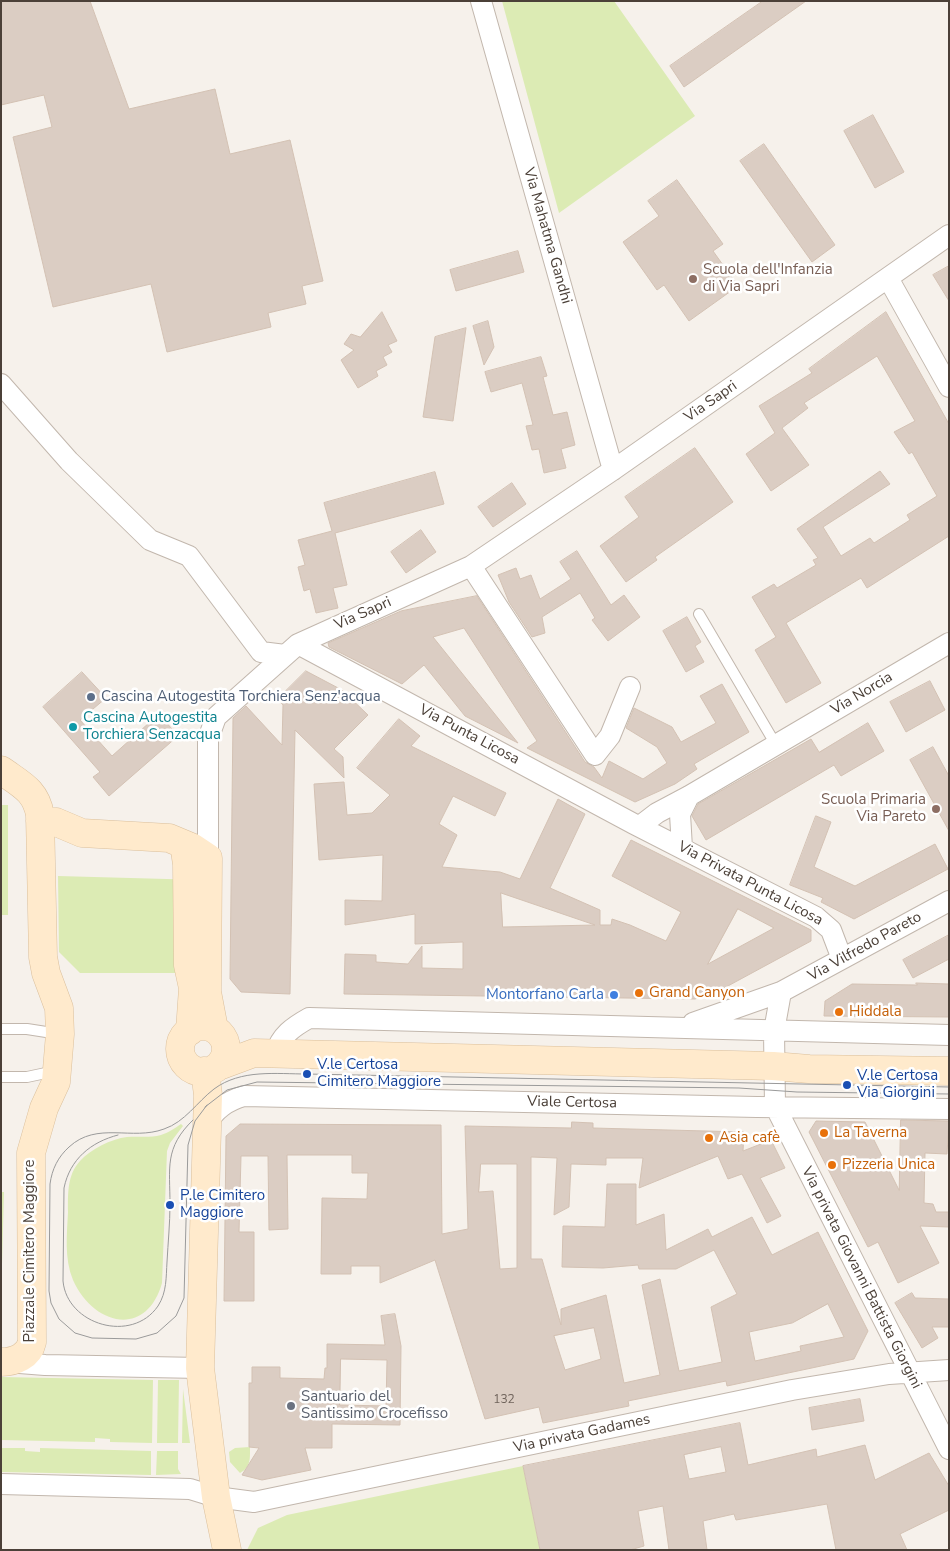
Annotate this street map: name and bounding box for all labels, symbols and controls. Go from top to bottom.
street label: Via Mahatma Gandhi [519,166,575,306]
place label: Scuola dell'Infanzia di Via Sapri [703,261,833,296]
marker: Scuola dell'Infanzia di Via Sapri [687,273,699,285]
street label: Via Sapri [681,377,741,427]
street label: Via Sapri [332,593,394,635]
street label: Via Norcia [828,669,896,719]
place label: Cascina Autogestita Torchiera Senz'acqua [101,688,381,706]
marker: Cascina Autogestita Torchiera Senz'acqua [85,691,97,703]
street label: Via Punta Licosa [416,701,522,769]
place label: Cascina Autogestita Torchiera Senzacqua [83,709,221,744]
marker: Cascina Autogestita Torchiera Senzacqua [67,721,79,733]
place label: Scuola Primaria Via Pareto [821,791,926,826]
marker: Scuola Primaria Via Pareto [930,803,942,815]
street label: Via Privata Punta Licosa [674,838,826,930]
street label: Via Vilfredo Pareto [805,908,925,986]
place label: Grand Canyon [649,984,745,1002]
place label: Montorfano Carla [486,986,604,1004]
marker: Grand Canyon [633,987,645,999]
marker: Montorfano Carla [608,989,620,1001]
place label: Hiddala [849,1003,902,1021]
marker: Hiddala [833,1006,845,1018]
place label: V.le Certosa Cimitero Maggiore [317,1056,441,1091]
place label: V.le Certosa Via Giorgini [857,1067,938,1102]
marker: V.le Certosa Cimitero Maggiore [301,1068,313,1080]
marker: V.le Certosa Via Giorgini [841,1079,853,1091]
street label: Viale Certosa [527,1093,617,1113]
place label: La Taverna [834,1124,907,1142]
marker: La Taverna [818,1127,830,1139]
place label: Asia cafè [719,1129,780,1147]
marker: Asia cafè [703,1132,715,1144]
place label: Pizzeria Unica [842,1156,935,1174]
marker: Pizzeria Unica [826,1159,838,1171]
street label: Piazzale Cimitero Maggiore [21,1160,39,1342]
street label: Via privata Giovanni Battista Giorgini [797,1164,925,1392]
place label: P.le Cimitero Maggiore [180,1187,265,1222]
marker: P.le Cimitero Maggiore [164,1199,176,1211]
place label: Santuario del Santissimo Crocefisso [301,1388,448,1423]
house number: 132 [493,1393,515,1407]
marker: Santuario del Santissimo Crocefisso [285,1400,297,1412]
street label: Via privata Gadames [512,1411,652,1457]

